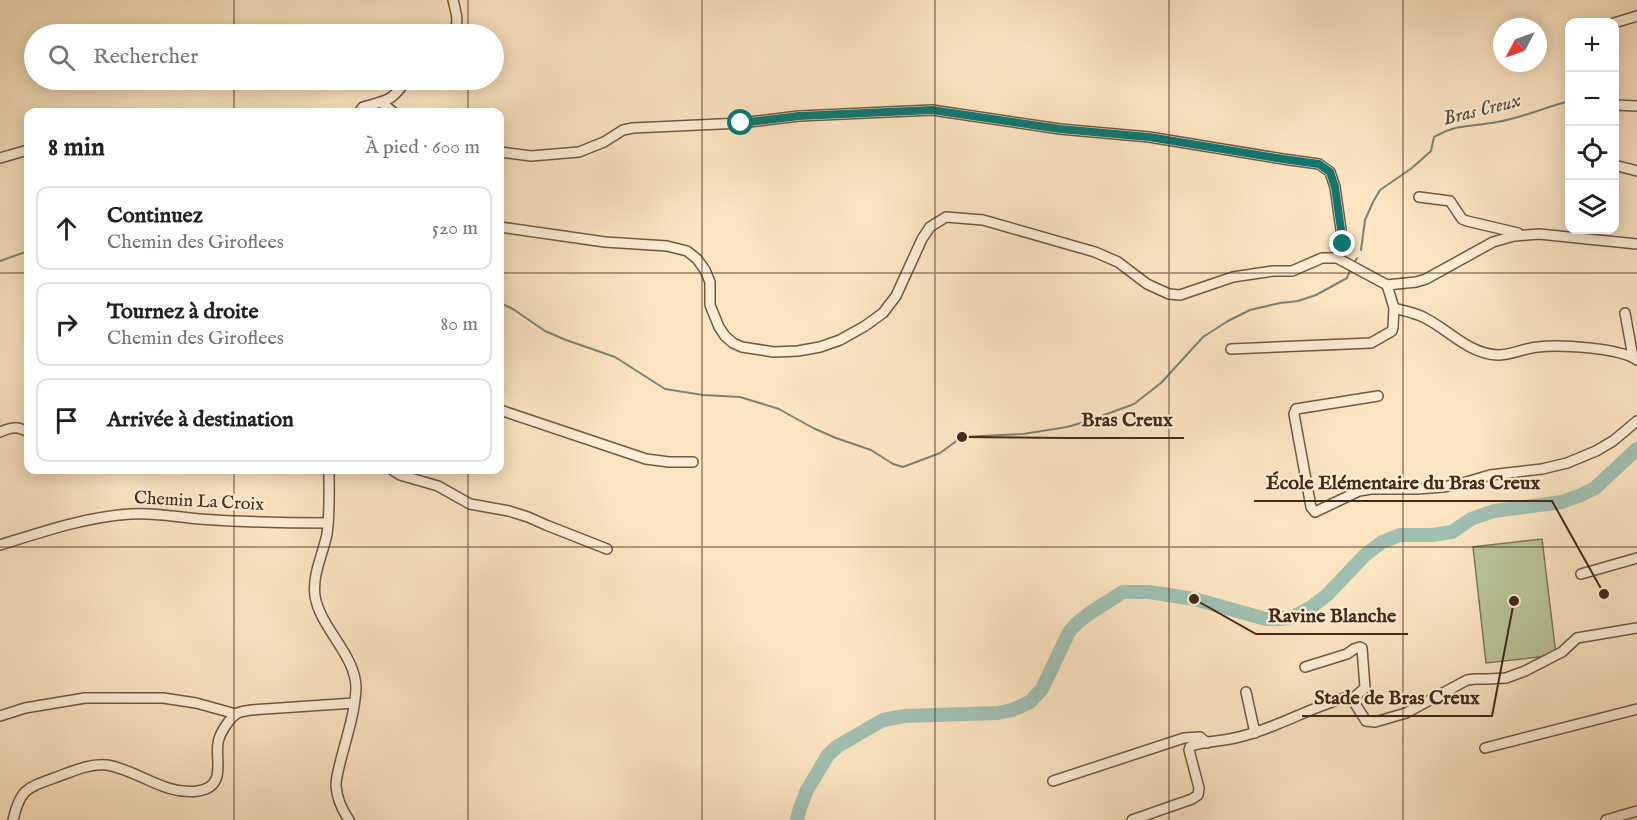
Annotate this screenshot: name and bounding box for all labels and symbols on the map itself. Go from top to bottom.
north arrow [1493,18,1547,72]
water label: Bras Creux [1440,88,1524,132]
route start [727,109,753,135]
route end [1329,230,1355,256]
callout: Bras Creux [1069,400,1184,438]
text: Bras Creux [1081,408,1173,433]
callout: École Elémentaire du Bras Creux [1254,463,1552,501]
text: École Elémentaire du Bras Creux [1266,471,1540,496]
street label: Chemin La Croix [133,487,265,517]
callout: Ravine Blanche [1256,596,1408,634]
text: Ravine Blanche [1268,604,1397,629]
callout: Stade de Bras Creux [1302,678,1492,716]
text: Stade de Bras Creux [1314,686,1480,711]

